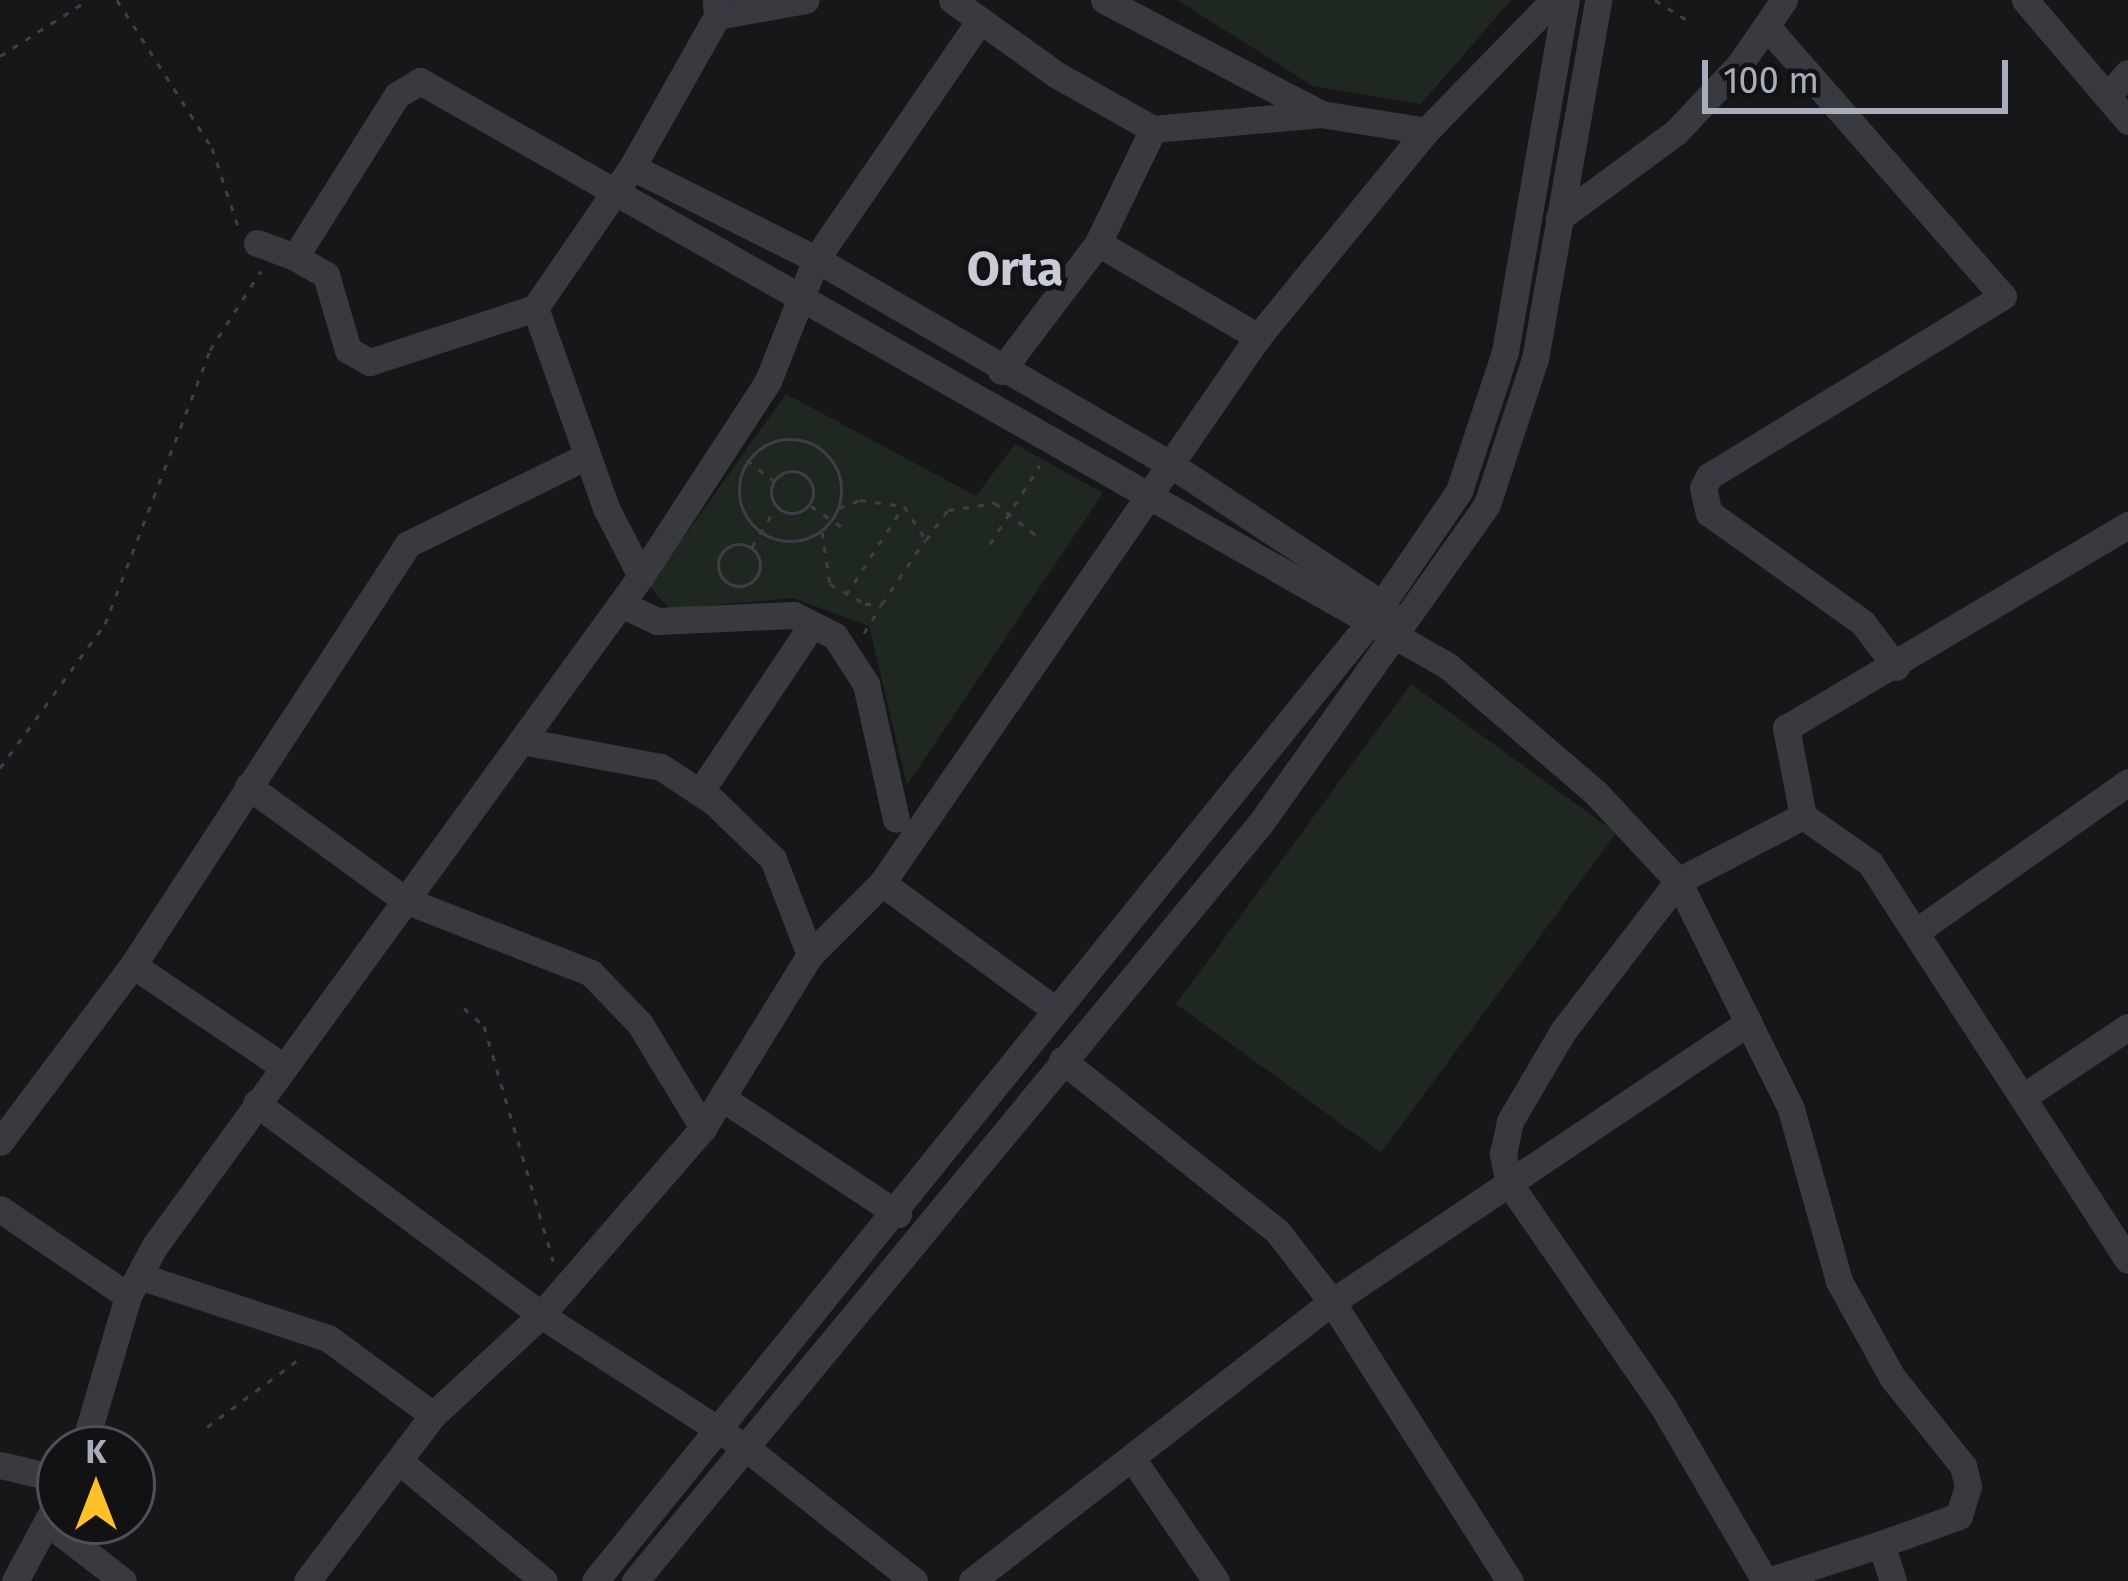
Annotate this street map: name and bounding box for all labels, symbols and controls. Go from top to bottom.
scale bar [1708,36,2014,110]
text: 100 m [1723,59,1819,103]
district label: Orta [967,241,1063,299]
north arrow [36,1425,156,1545]
text: K [86,1432,106,1472]

